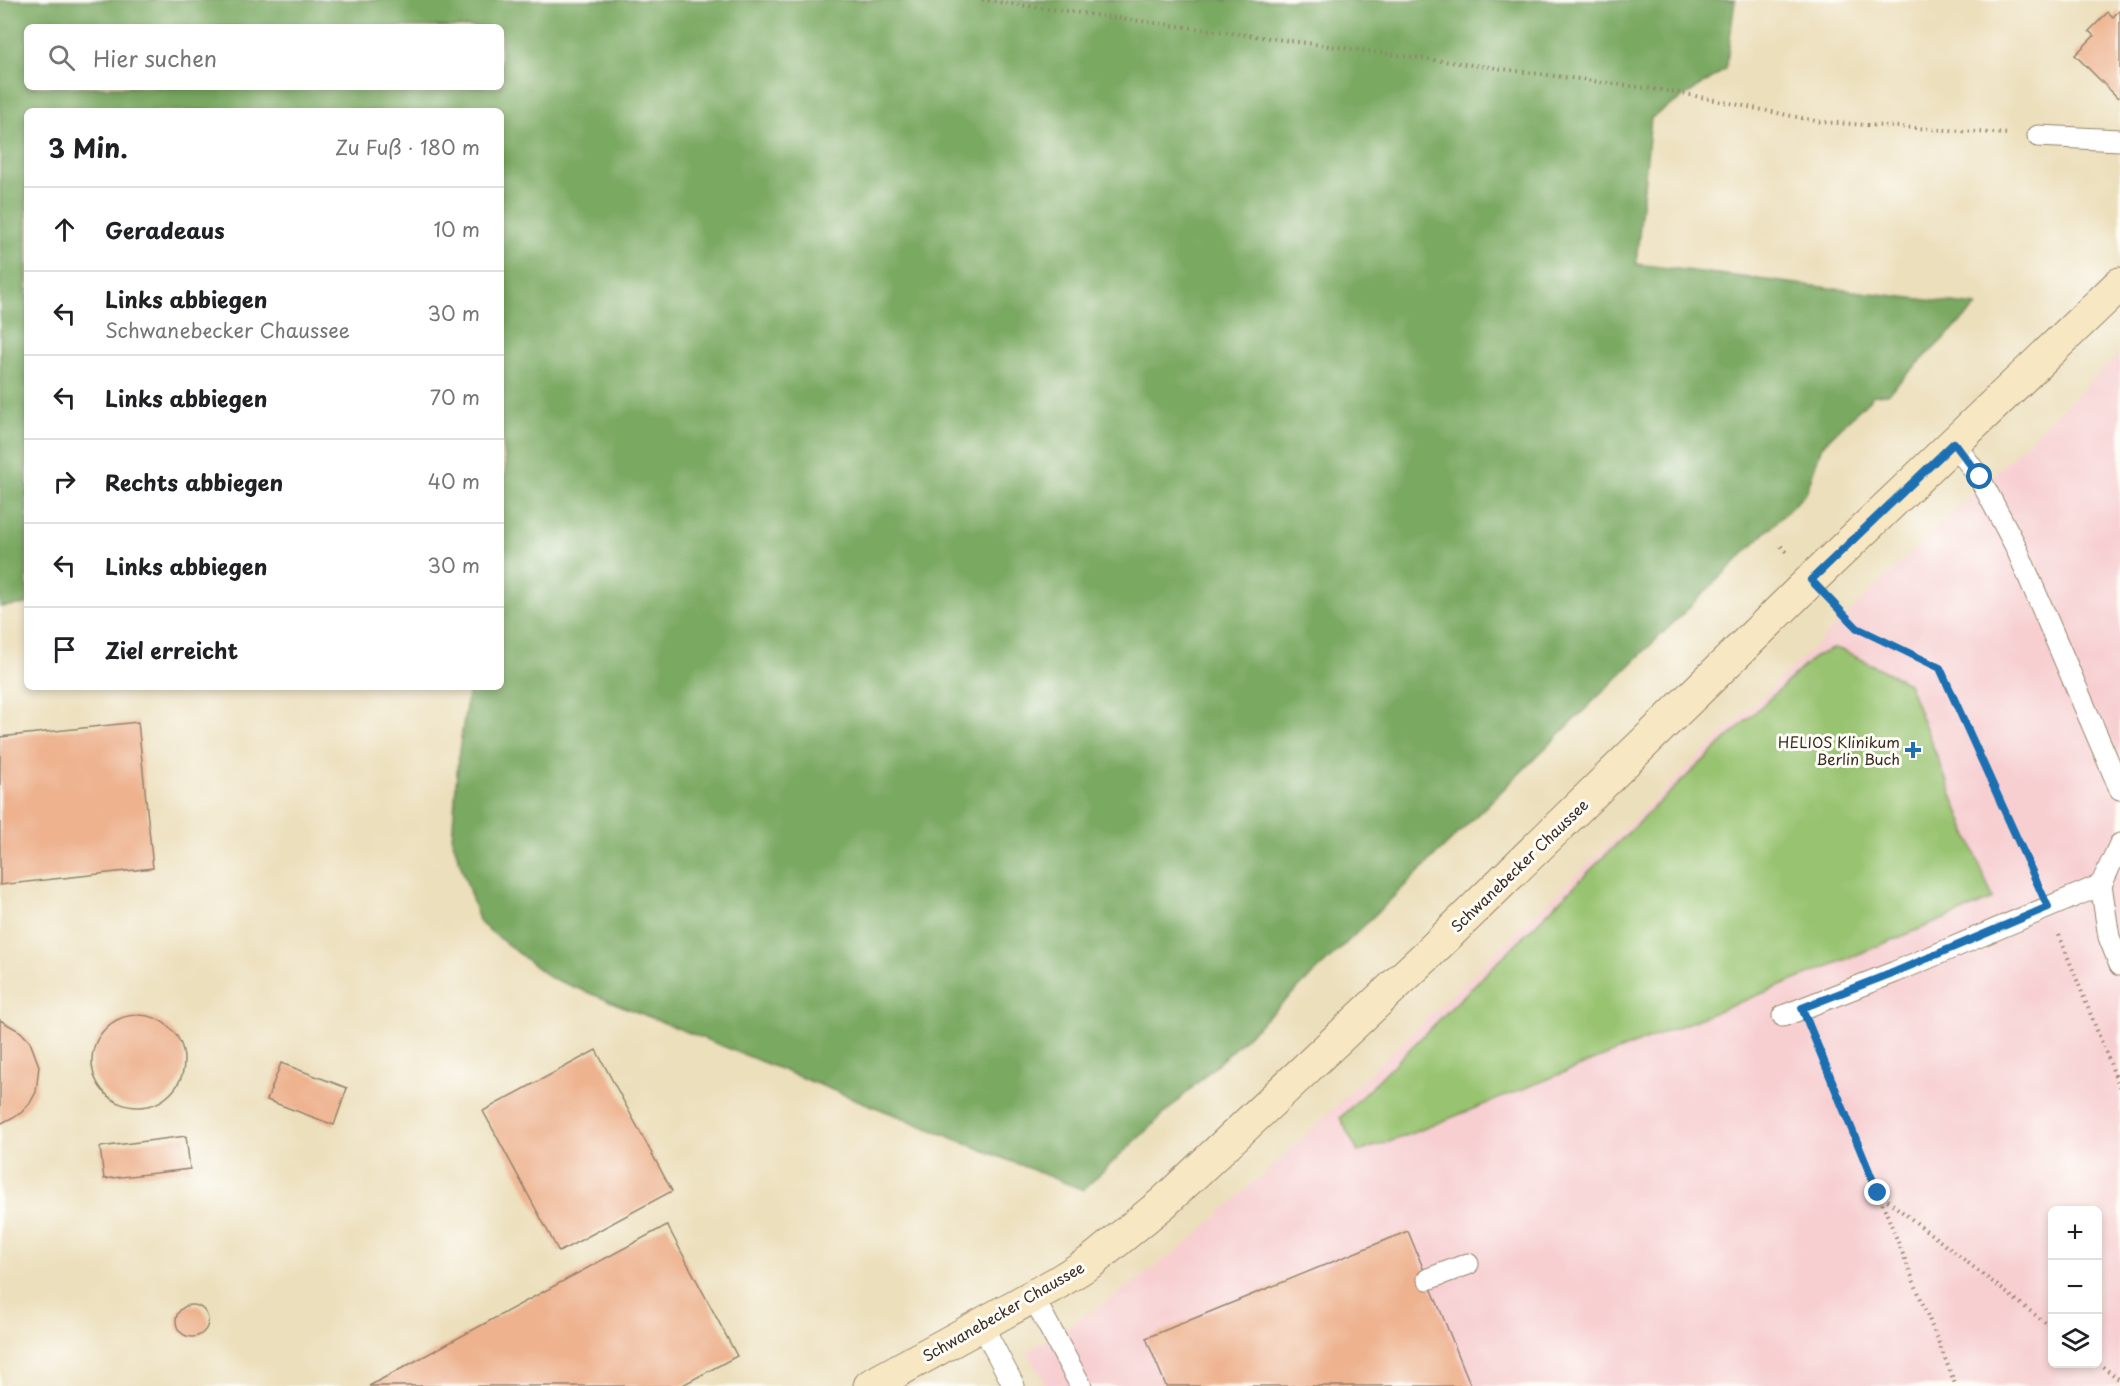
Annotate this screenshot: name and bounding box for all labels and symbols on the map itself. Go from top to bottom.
route start [1966,463,1992,489]
place label: HELIOS Klinikum Berlin Buch [1778,730,1900,770]
marker: HELIOS Klinikum Berlin Buch [1904,741,1922,759]
street label: Schwanebecker Chaussee [1445,793,1593,937]
route end [1864,1179,1890,1205]
street label: Schwanebecker Chaussee [918,1255,1088,1367]

